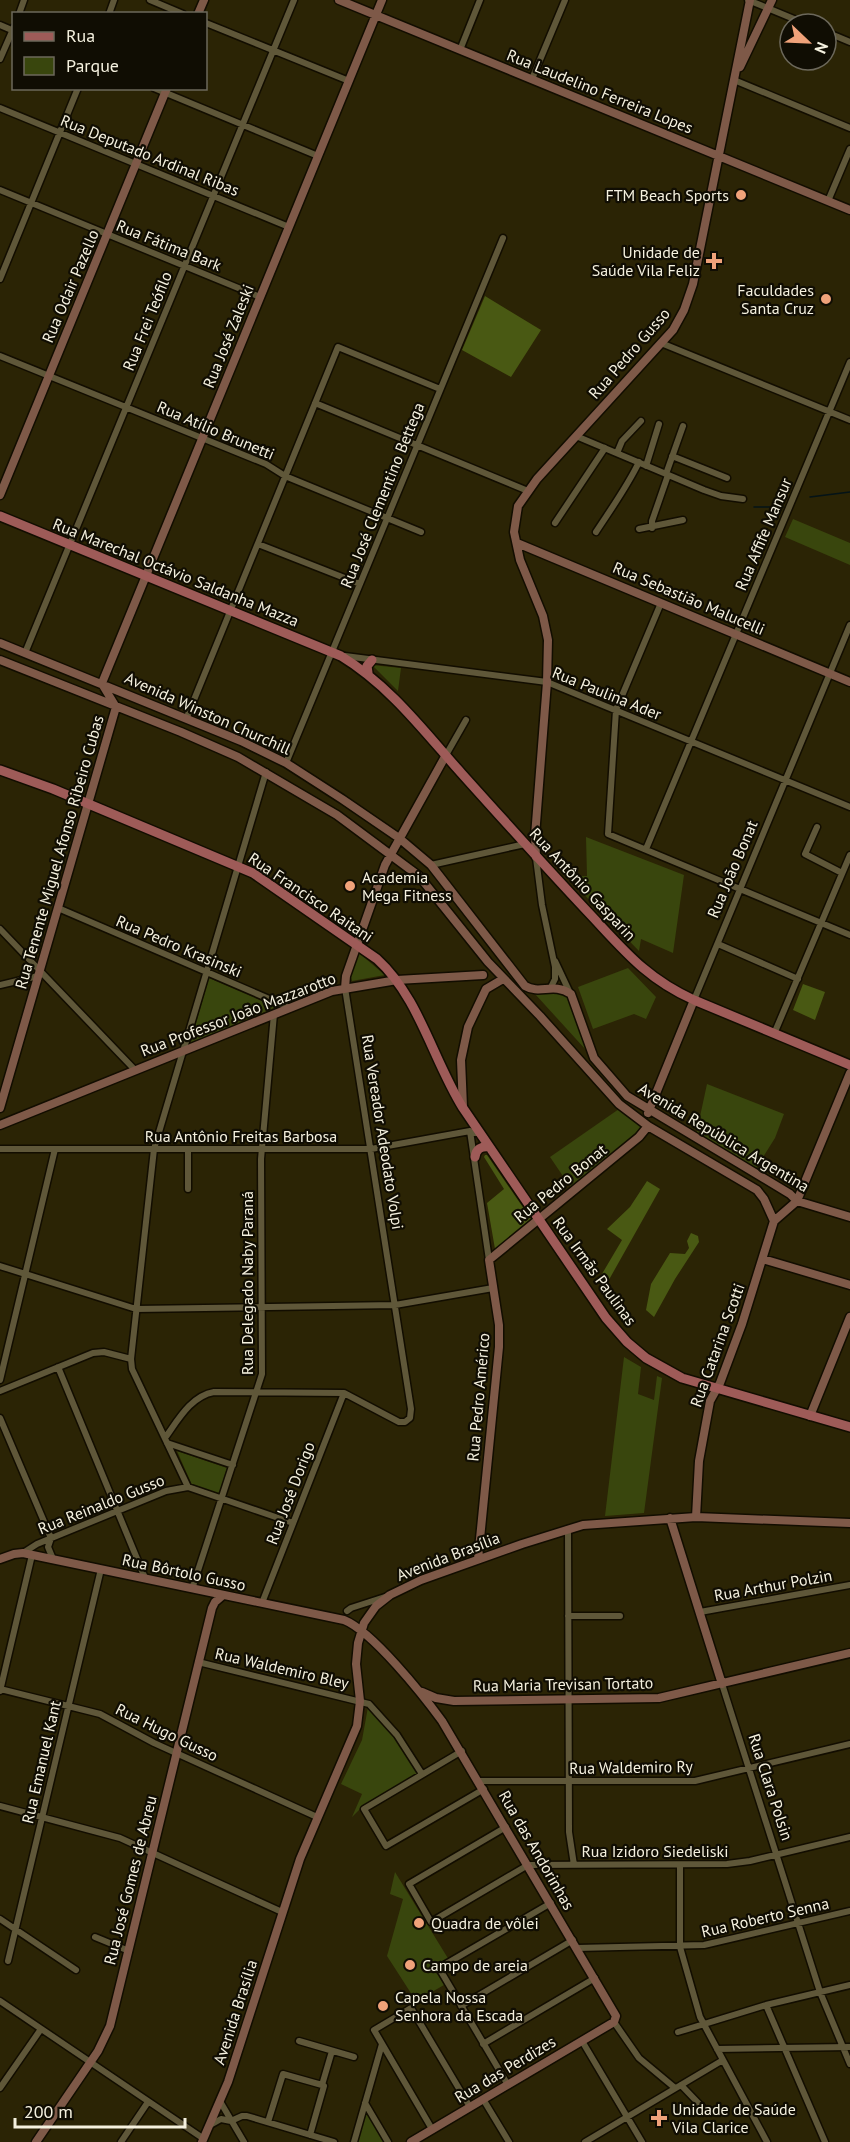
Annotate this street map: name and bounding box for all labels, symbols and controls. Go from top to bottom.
legend [12,12,207,90]
north arrow [778,12,838,72]
text: Rua [66,24,95,47]
text: N [811,39,833,57]
street label: Rua Laudelino Ferreira Lopes [504,44,696,138]
text: Parque [66,54,119,77]
street label: Rua Deputado Ardinal Ribas [58,110,242,200]
place label: FTM Beach Sports [605,185,729,205]
marker: FTM Beach Sports [734,188,748,202]
street label: Rua Fátima Bark [113,215,225,275]
street label: Rua Odair Pazello [37,226,103,346]
place label: Unidade de Saúde Vila Feliz [592,242,700,280]
marker: Unidade de Saúde Vila Feliz [705,252,723,270]
street label: Rua Frei Teófilo [118,268,176,374]
place label: Faculdades Santa Cruz [737,280,814,318]
street label: Rua José Zaleski [198,281,258,391]
marker: Faculdades Santa Cruz [819,292,833,306]
street label: Rua Pedro Gusso [584,303,674,403]
street label: Rua Atílio Brunetti [154,396,278,464]
street label: Rua José Clementino Bettega [336,399,428,591]
street label: Rua Affife Mansur [730,474,796,593]
street label: Rua Marechal Octávio Saldanha Mazza [50,513,302,631]
street label: Rua Sebastião Malucelli [610,557,768,639]
street label: Rua Paulina Ader [549,662,665,724]
street label: Avenida Winston Churchill [122,667,294,759]
street label: Rua Tenente Miguel Afonso Ribeiro Cubas [10,713,108,991]
street label: Rua João Bonat [702,817,762,921]
street label: Rua Antônio Gasparin [526,823,640,945]
street label: Rua Francisco Raitani [245,848,377,946]
place label: Academia Mega Fitness [362,867,452,905]
marker: Academia Mega Fitness [343,879,357,893]
street label: Rua Pedro Krasinski [113,910,245,982]
street label: Rua Professor João Mazzarotto [138,968,338,1060]
street label: Rua Vereador Adeodato Volpi [358,1033,408,1231]
street label: Avenida República Argentina [635,1078,813,1196]
street label: Rua Antônio Freitas Barbosa [145,1126,337,1146]
street label: Rua Pedro Bonat [510,1139,611,1227]
street label: Rua Delegado Naby Paraná [237,1191,257,1375]
street label: Rua Irmãs Paulinas [549,1213,641,1329]
street label: Rua Catarina Scotti [685,1280,749,1410]
street label: Rua Pedro Américo [462,1332,494,1462]
street label: Rua José Dorigo [261,1439,319,1547]
street label: Rua Reinaldo Gusso [35,1470,167,1538]
street label: Avenida Brasília [394,1527,502,1585]
street label: Rua Bôrtolo Gusso [120,1549,248,1595]
street label: Rua Arthur Polzin [713,1565,833,1605]
street label: Rua Waldemiro Bley [213,1643,351,1693]
street label: Rua Maria Trevisan Tortato [473,1672,653,1696]
street label: Rua Emanuel Kant [17,1698,65,1825]
street label: Rua Hugo Gusso [113,1699,221,1765]
street label: Rua Clara Polsin [744,1731,798,1843]
street label: Rua Waldemiro Ry [569,1756,694,1778]
street label: Rua das Andorinhas [495,1787,579,1913]
street label: Rua José Gomes de Abreu [99,1793,161,1967]
street label: Rua Izidoro Siedeliski [581,1841,729,1861]
street label: Rua Roberto Senna [699,1893,831,1941]
place label: Quadra de vôlei [431,1913,539,1933]
marker: Quadra de vôlei [412,1916,426,1930]
place label: Campo de areia [422,1955,528,1975]
street label: Avenida Brasília [209,1957,261,2067]
marker: Campo de areia [403,1958,417,1972]
place label: Capela Nossa Senhora da Escada [395,1987,523,2025]
marker: Capela Nossa Senhora da Escada [376,1999,390,2013]
street label: Rua das Perdizes [451,2031,559,2107]
scale bar [15,2091,184,2129]
place label: Unidade de Saúde Vila Clarice [671,2099,796,2137]
text: 200 m [24,2100,73,2123]
marker: Unidade de Saúde Vila Clarice [650,2109,668,2127]

